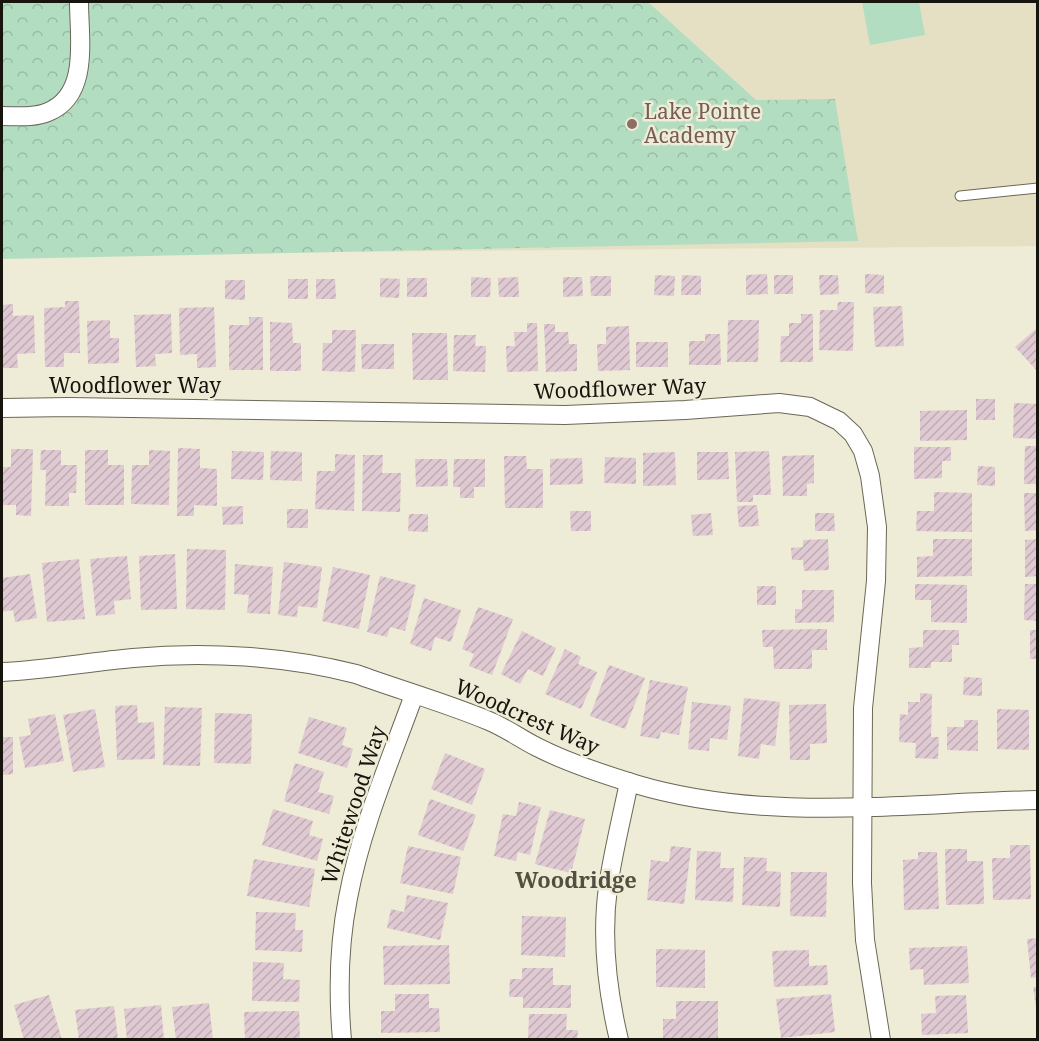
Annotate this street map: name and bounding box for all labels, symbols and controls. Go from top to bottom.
place label: Lake Pointe Academy [644,97,761,149]
marker: Lake Pointe Academy [625,117,639,131]
street label: Woodflower Way [49,371,221,399]
street label: Woodflower Way [533,371,707,405]
street label: Woodcrest Way [451,672,604,761]
street label: Whitewood Way [314,722,392,888]
district label: Woodridge [515,864,637,894]

